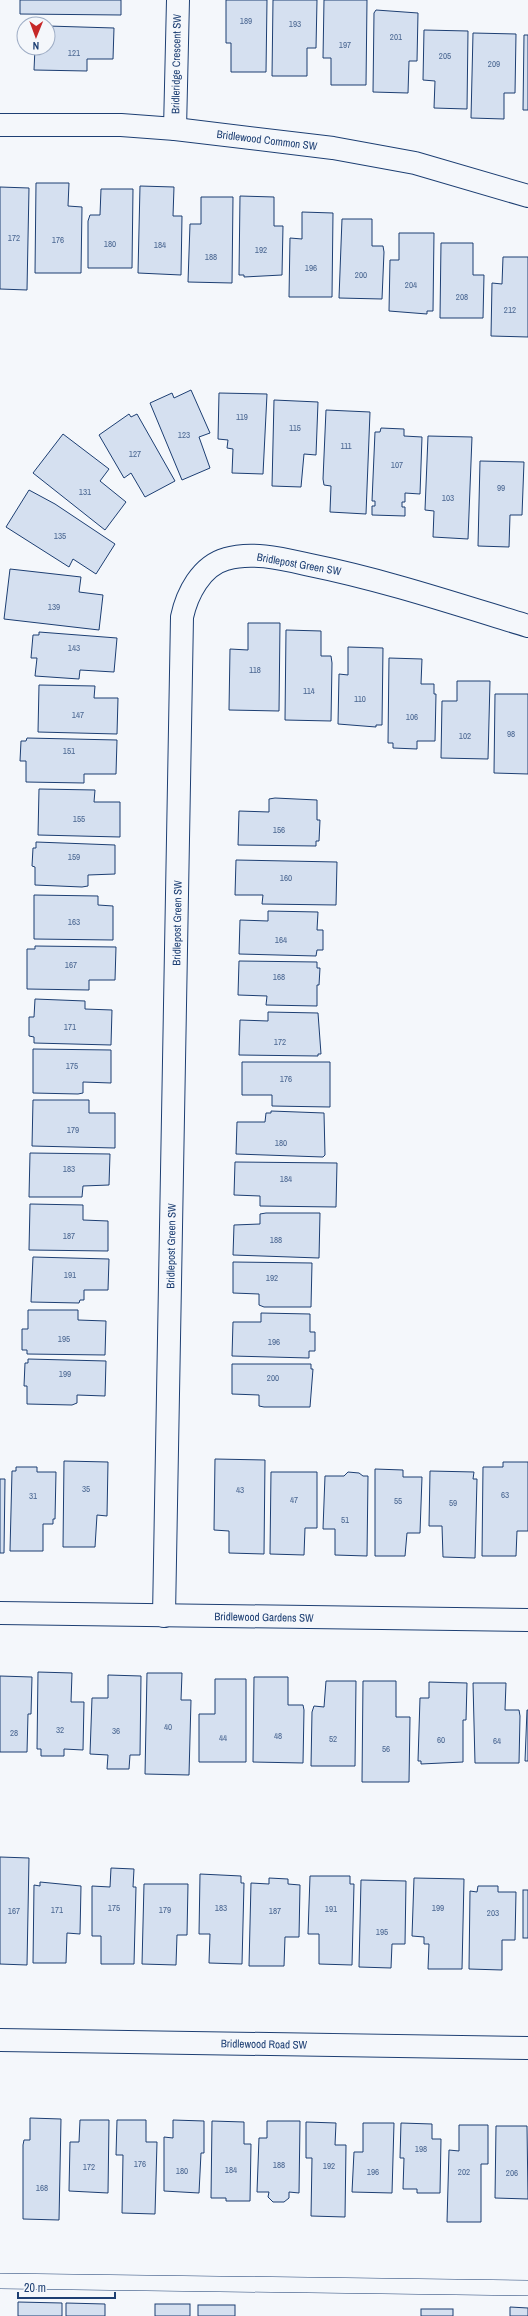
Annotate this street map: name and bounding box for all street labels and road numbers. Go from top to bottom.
street label: Bridleridge Crescent SW [168,14,184,114]
street label: Bridlewood Common SW [216,127,319,153]
street label: Bridlepost Green SW [256,550,343,578]
street label: Bridlepost Green SW [169,880,185,966]
street label: Bridlepost Green SW [163,1203,179,1289]
street label: Bridlewood Gardens SW [214,1609,314,1625]
street label: Bridlewood Road SW [221,2036,308,2052]

